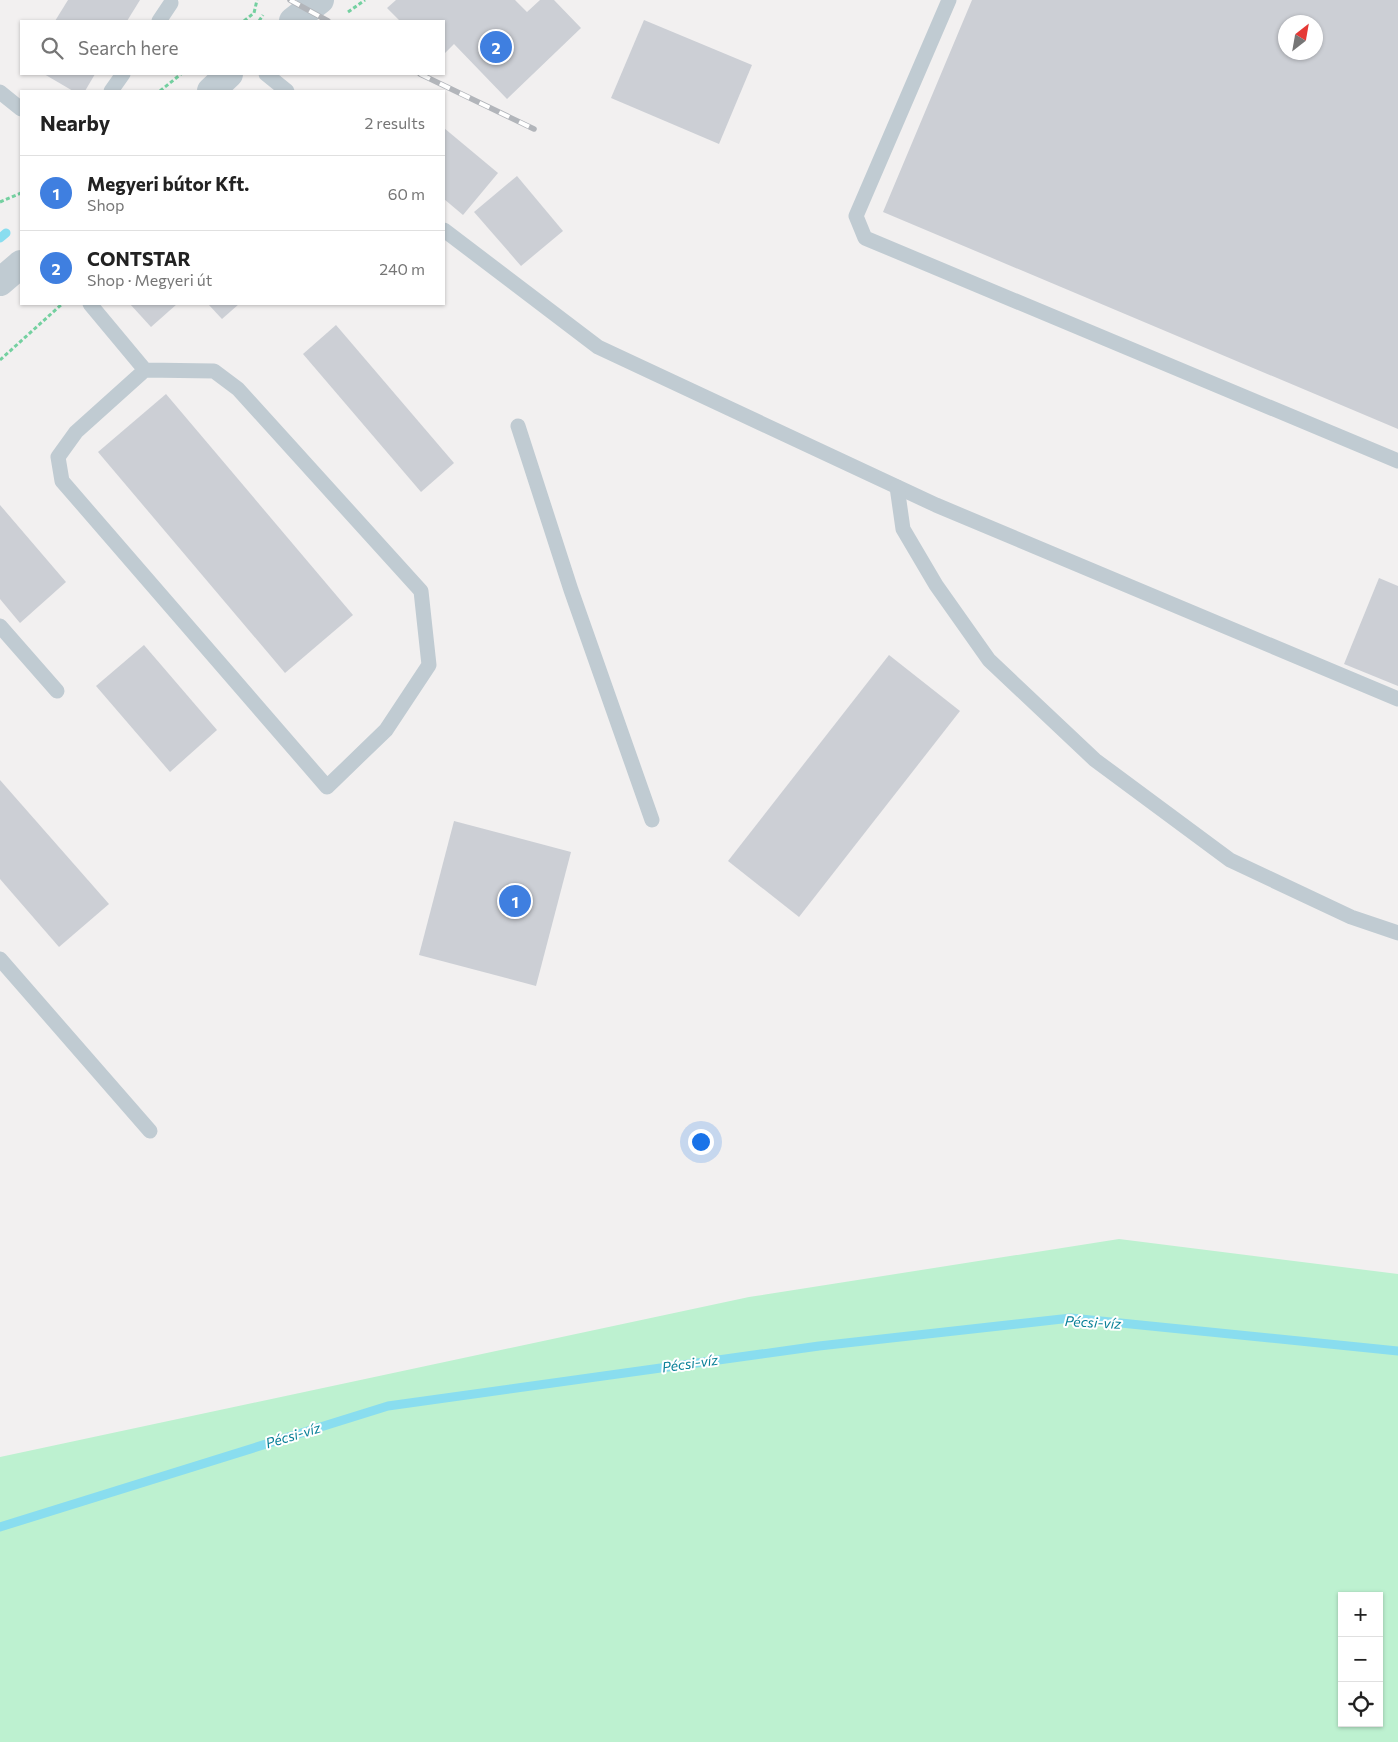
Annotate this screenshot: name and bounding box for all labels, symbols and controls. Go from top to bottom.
north arrow [1278,15,1323,60]
search box [20,20,445,75]
pin: 2 [480,28,512,66]
icon: search [38,34,66,62]
text: Search here [78,36,178,59]
text: Nearby [40,110,110,135]
text: 2 results [364,113,425,132]
text: Megyeri bútor Kft. [87,172,249,195]
text: 1 [52,184,60,203]
text: 60 m [388,184,425,203]
text: Shop [87,195,125,214]
text: CONTSTAR [87,247,191,270]
text: 2 [51,259,61,278]
text: 240 m [379,259,425,278]
text: Shop · Megyeri út [87,270,212,289]
pin: 1 [499,882,531,920]
your location [688,1129,714,1155]
water label: Pécsi-víz [1064,1312,1122,1332]
water label: Pécsi-víz [661,1351,719,1375]
water label: Pécsi-víz [264,1419,323,1451]
map controls [1338,1592,1383,1727]
button: + [1338,1592,1383,1637]
button: − [1338,1637,1383,1682]
button: locate [1338,1682,1383,1727]

